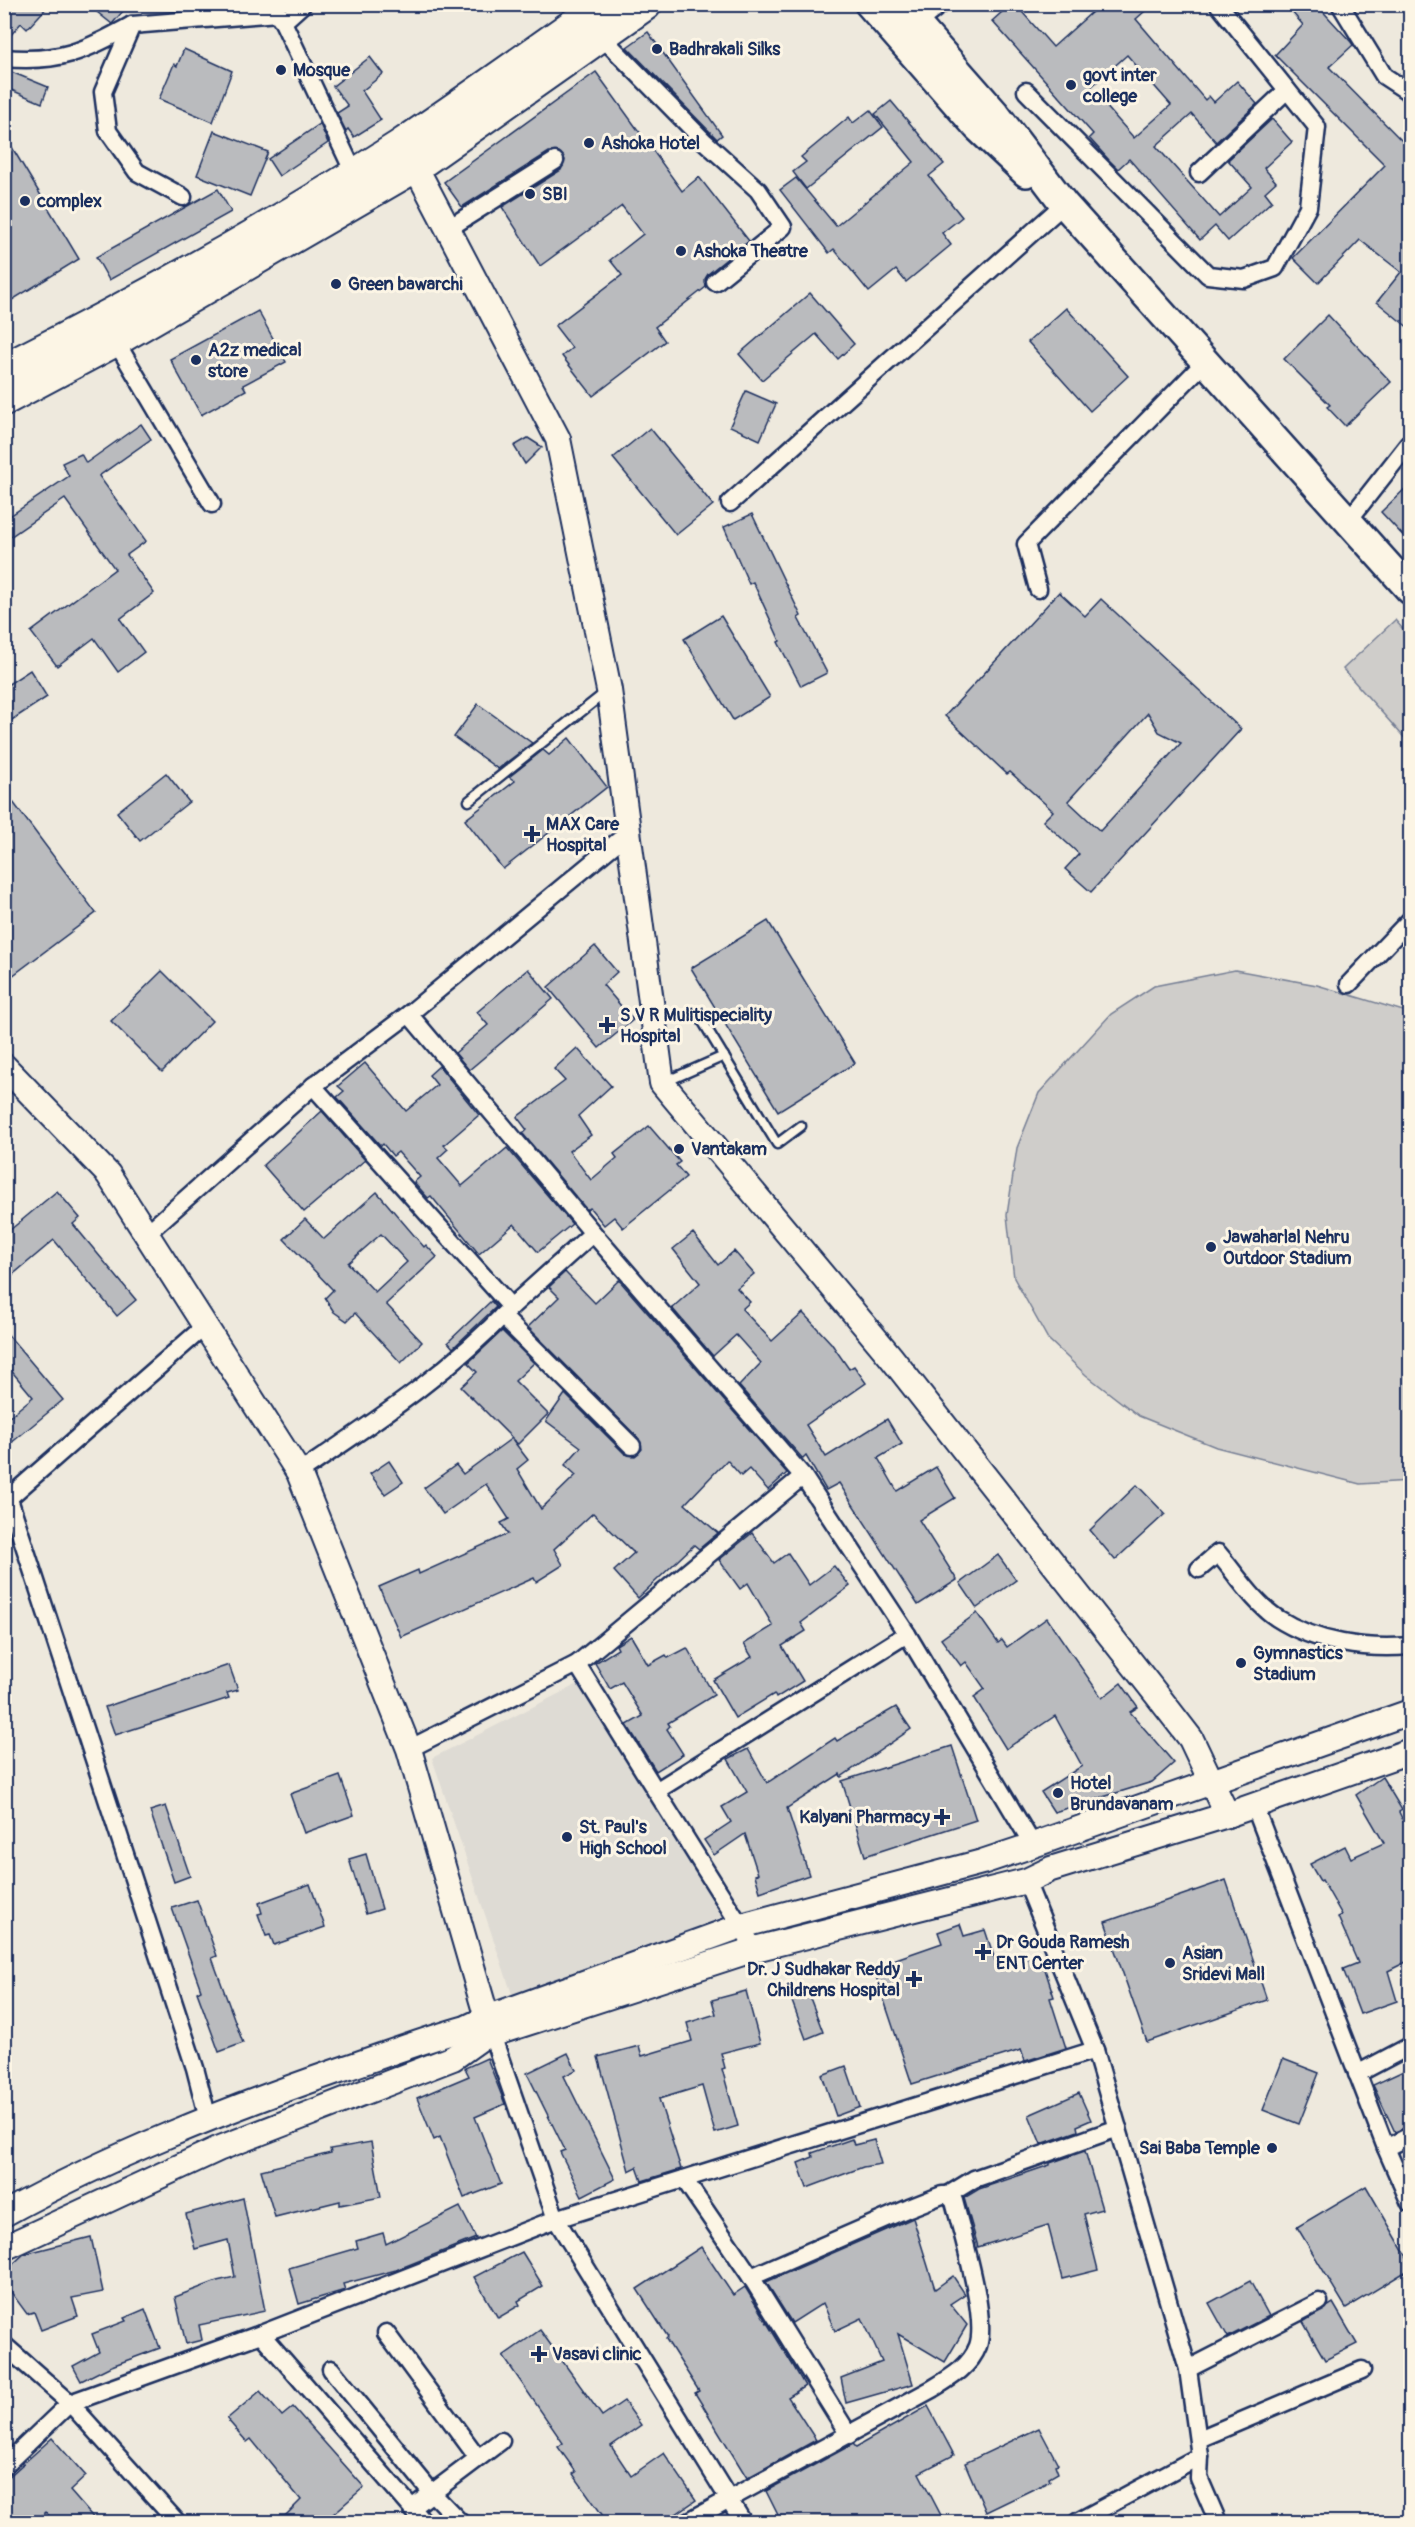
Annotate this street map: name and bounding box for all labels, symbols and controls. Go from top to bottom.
place label: Badhrakali Silks [669,38,781,61]
marker: Badhrakali Silks [650,42,664,56]
place label: Mosque [293,59,351,82]
marker: Mosque [274,63,288,77]
place label: govt inter college [1082,64,1157,108]
marker: govt inter college [1064,78,1078,92]
place label: Ashoka Hotel [601,132,700,155]
marker: Ashoka Hotel [582,136,596,150]
place label: SBI [542,183,568,206]
marker: SBI [523,187,537,201]
place label: complex [36,190,102,213]
marker: complex [18,194,32,208]
place label: Ashoka Theatre [693,240,809,263]
marker: Ashoka Theatre [674,244,688,258]
place label: Green bawarchi [348,273,463,296]
marker: Green bawarchi [329,277,343,291]
place label: A2z medical store [208,339,302,383]
marker: A2z medical store [189,353,203,367]
place label: MAX Care Hospital [546,813,620,857]
marker: MAX Care Hospital [523,825,541,843]
place label: S V R Mulitispeciality Hospital [620,1004,772,1048]
marker: S V R Mulitispeciality Hospital [598,1016,616,1034]
place label: Vantakam [691,1138,767,1161]
marker: Vantakam [672,1142,686,1156]
place label: Jawaharlal Nehru Outdoor Stadium [1223,1226,1352,1270]
marker: Jawaharlal Nehru Outdoor Stadium [1204,1240,1218,1254]
place label: Gymnastics Stadium [1253,1642,1344,1686]
marker: Gymnastics Stadium [1234,1656,1248,1670]
place label: Hotel Brundavanam [1070,1772,1174,1816]
marker: Hotel Brundavanam [1051,1786,1065,1800]
place label: Kalyani Pharmacy [799,1806,930,1829]
marker: Kalyani Pharmacy [935,1810,949,1824]
place label: St. Paul's High School [579,1816,667,1860]
marker: St. Paul's High School [560,1830,574,1844]
place label: Dr Gouda Ramesh ENT Center [996,1931,1130,1975]
place label: Asian Sridevi Mall [1182,1942,1265,1986]
marker: Dr Gouda Ramesh ENT Center [974,1943,992,1961]
marker: Asian Sridevi Mall [1163,1956,1177,1970]
place label: Dr. J Sudhakar Reddy Childrens Hospital [747,1958,900,2002]
marker: Dr. J Sudhakar Reddy Childrens Hospital [905,1970,923,1988]
place label: Sai Baba Temple [1139,2137,1261,2160]
marker: Sai Baba Temple [1265,2141,1279,2155]
place label: Vasavi clinic [552,2343,642,2366]
marker: Vasavi clinic [530,2345,548,2363]

